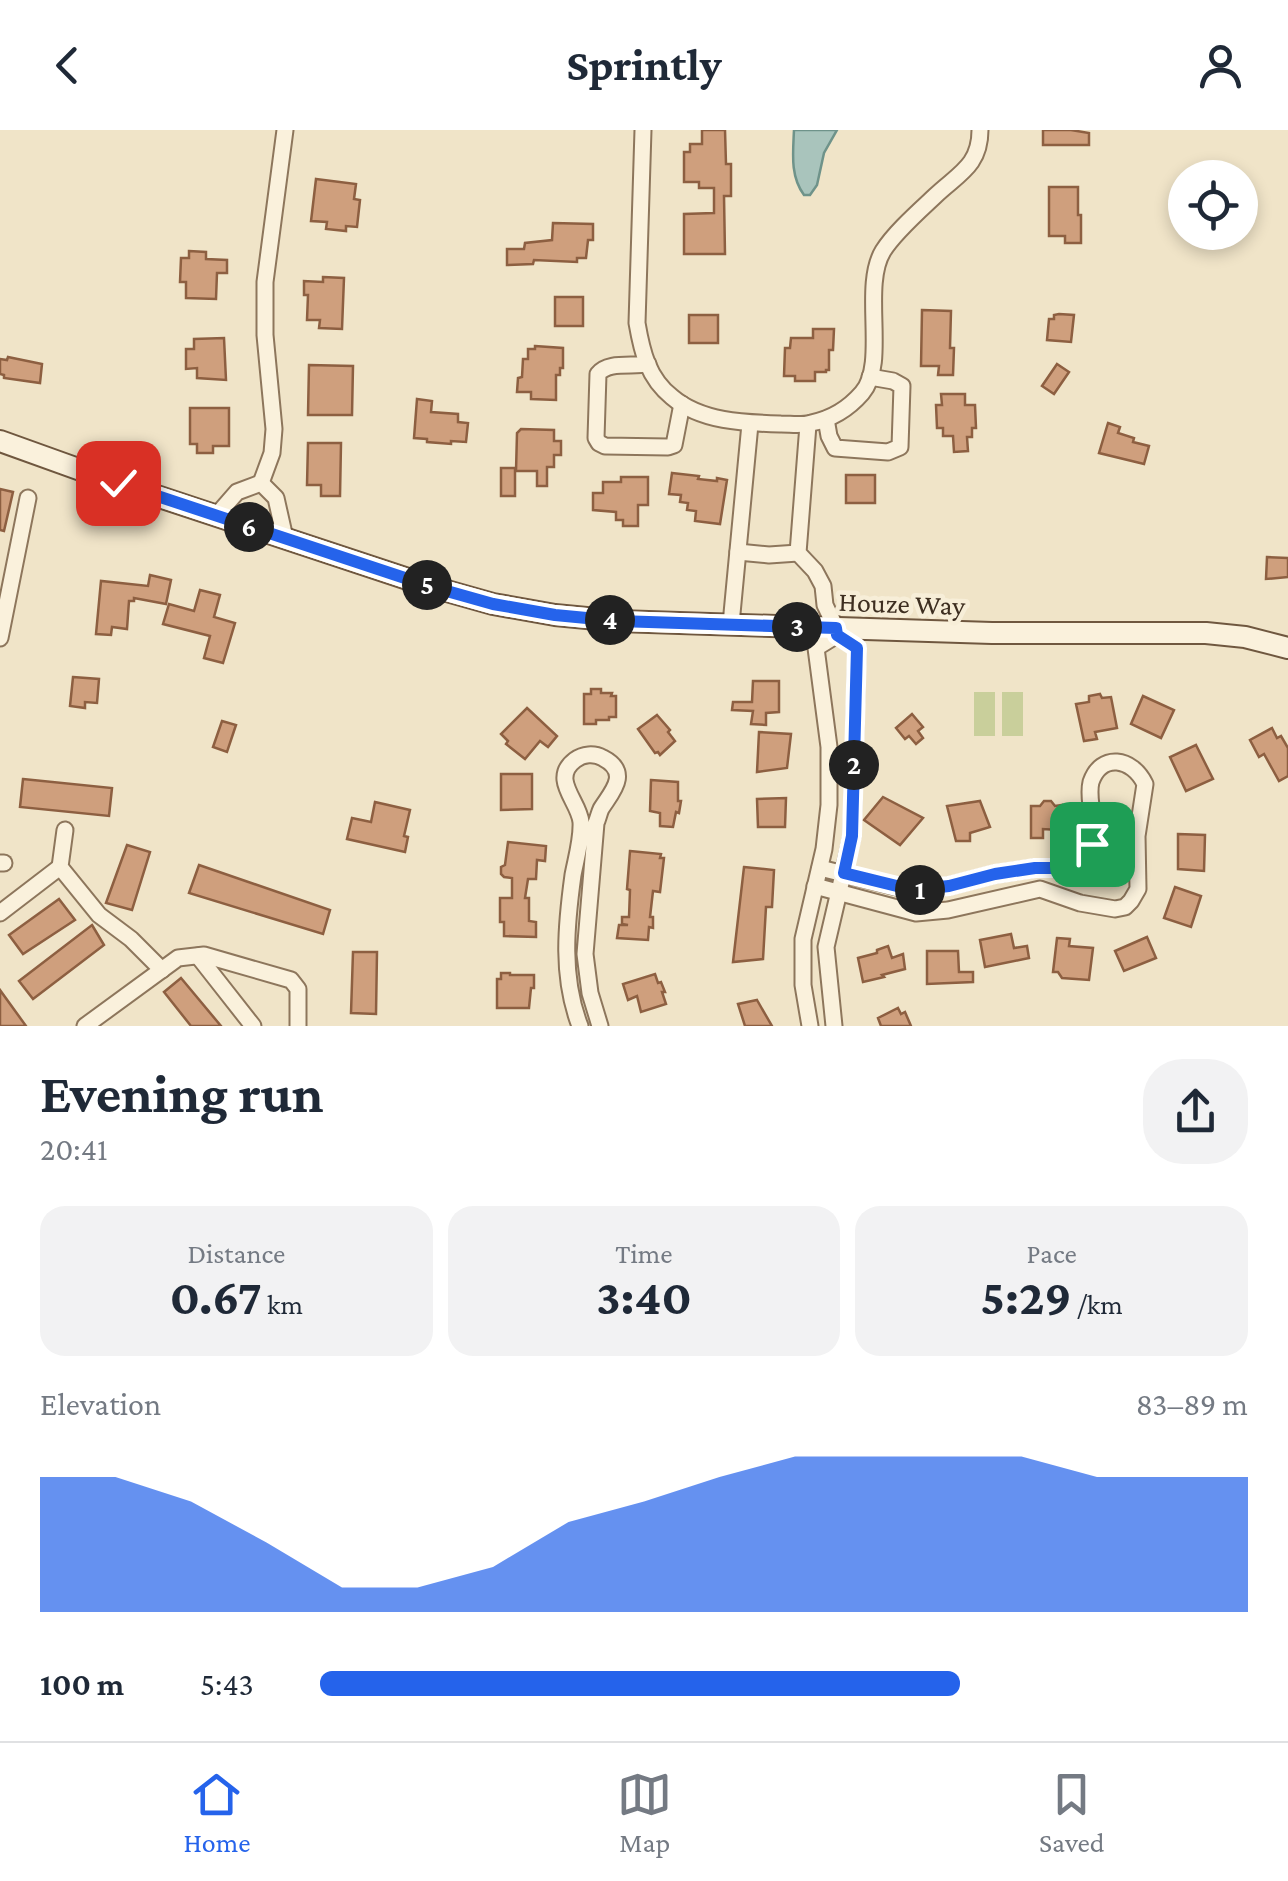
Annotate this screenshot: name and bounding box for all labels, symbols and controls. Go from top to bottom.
icon: back [40,38,95,93]
icon: person [1193,38,1248,93]
text: Sprintly [566,40,722,90]
map controls [1168,160,1258,250]
button: locate [1168,160,1258,250]
pin [76,441,161,526]
icon: check [91,456,146,511]
pin: 6 [224,502,274,552]
text: 6 [241,511,257,542]
pin: 5 [402,560,452,610]
text: 5 [420,569,434,600]
street label: Houze Way [838,586,967,621]
pin: 4 [585,595,635,645]
pin: 3 [772,602,822,652]
text: 4 [602,604,618,635]
text: 3 [790,611,804,642]
pin: 2 [829,740,879,790]
text: 2 [847,749,861,780]
pin [1050,802,1135,887]
icon: arrive [1065,817,1120,872]
pin: 1 [895,865,945,915]
text: 1 [915,874,925,905]
button: share [1143,1059,1248,1164]
text: Evening run [40,1063,324,1124]
text: 20:41 [40,1131,108,1167]
text: Distance [187,1238,285,1269]
text: Time [615,1238,673,1269]
text: Pace [1026,1238,1077,1269]
text: 0.67 [170,1269,262,1325]
text: 3:40 [596,1269,692,1325]
text: 5:29 [981,1269,1072,1325]
text: km [262,1289,303,1320]
text: /km [1072,1289,1123,1320]
text: Elevation [40,1386,161,1422]
text: 83–89 m [1136,1386,1248,1422]
text: 100 m [40,1666,124,1702]
text: 5:43 [200,1666,254,1702]
tab: Home [183,1767,250,1858]
tab: Map [617,1767,672,1858]
tab: Saved [1039,1767,1105,1858]

